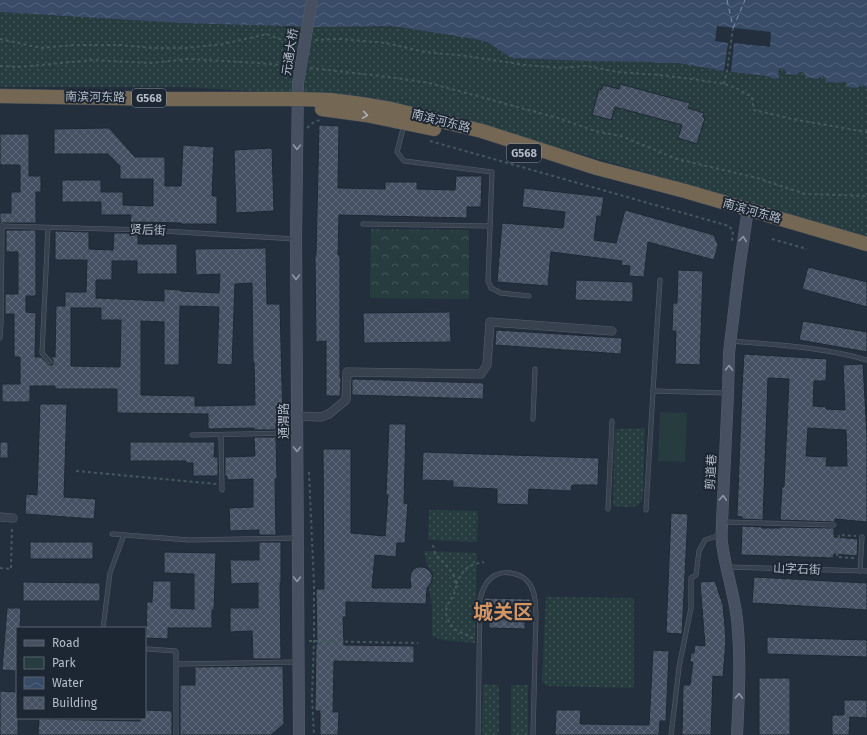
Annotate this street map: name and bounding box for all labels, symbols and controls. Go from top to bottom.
street label: 元通大桥 [279,27,301,77]
street label: 南滨河东路 [65,89,125,105]
road number: G568 [132,89,166,107]
street label: 南滨河东路 [410,107,472,135]
one-way arrow [362,110,368,119]
one-way arrow [293,144,301,150]
road number: G568 [507,144,541,162]
street label: 南滨河东路 [721,196,783,226]
street label: 贤后街 [130,222,166,238]
one-way arrow [738,236,747,242]
one-way arrow [292,274,300,280]
one-way arrow [725,365,733,371]
street label: 通渭路 [277,403,291,439]
one-way arrow [293,446,301,452]
street label: 剪道巷 [703,454,719,490]
one-way arrow [719,495,727,501]
street label: 山字石街 [773,561,821,577]
one-way arrow [293,576,301,582]
district label: 城关区 [473,600,533,624]
legend [16,627,146,719]
text: Road [52,636,80,650]
text: Park [52,656,76,670]
text: Water [52,676,84,690]
one-way arrow [734,693,743,699]
text: Building [52,696,98,710]

